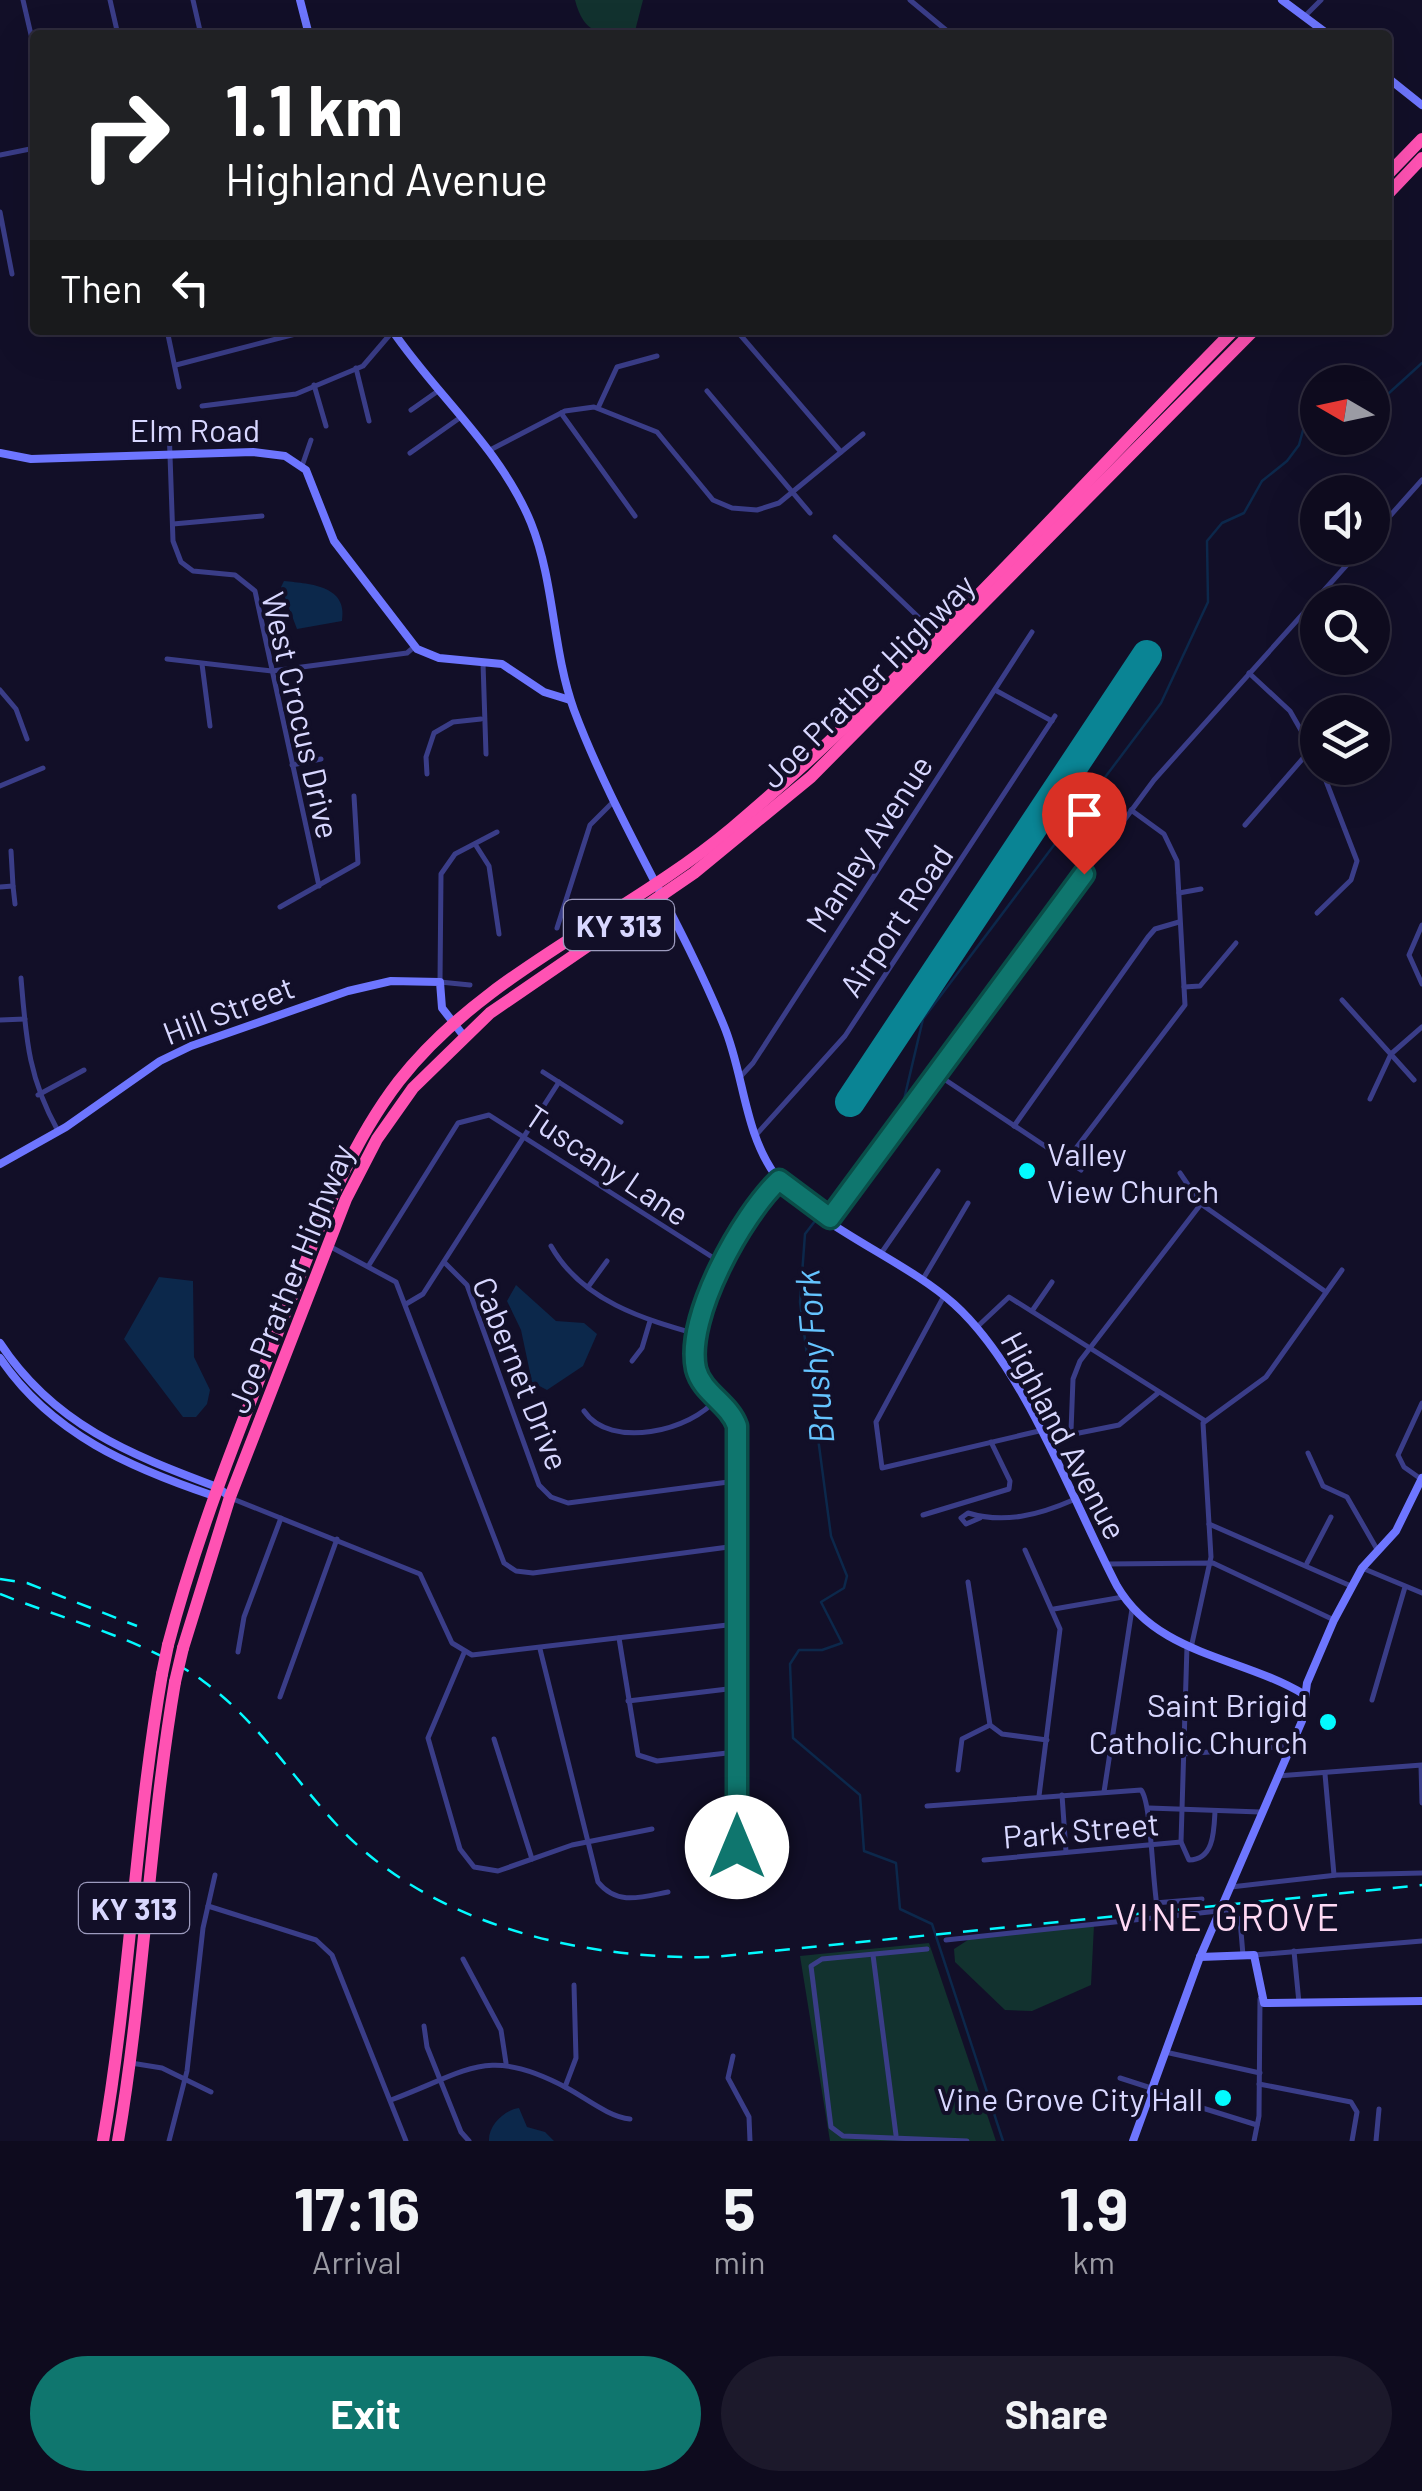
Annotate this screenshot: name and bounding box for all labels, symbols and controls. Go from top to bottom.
text: 1.1 km [225,66,403,150]
icon: right [60,70,190,200]
text: Highland Avenue [225,151,548,205]
icon: left [163,260,218,315]
text: Then [60,265,143,311]
north arrow [1300,365,1390,455]
map controls [1300,365,1390,785]
street label: Elm Road [130,410,260,448]
button: sound [1300,475,1390,565]
street label: Joe Prather Highway [752,565,982,795]
button: search [1300,585,1390,675]
street label: West Crocus Drive [255,588,349,842]
button: layers [1300,695,1390,785]
street label: Manley Avenue [797,747,939,939]
pin [1042,772,1127,875]
icon: arrive [1057,787,1112,842]
street label: Airport Road [830,837,960,1003]
road number: KY 313 [564,900,674,950]
street label: Hill Street [157,967,299,1051]
street label: Tuscany Lane [519,1095,697,1233]
place label: Valley View Church [1047,1134,1219,1209]
street label: Joe Prather Highway [218,1138,360,1418]
marker: Valley View Church [1016,1160,1038,1182]
water label: Brushy Fork [784,1268,842,1446]
street label: Cabernet Drive [466,1271,578,1475]
street label: Highland Avenue [994,1325,1136,1545]
place label: Saint Brigid Catholic Church [1089,1685,1308,1760]
marker: Saint Brigid Catholic Church [1317,1711,1339,1733]
position arrow [685,1795,789,1899]
street label: Park Street [1001,1803,1161,1855]
road number: KY 313 [79,1883,189,1933]
district label: VINE GROVE [1114,1893,1342,1939]
place label: Vine Grove City Hall [937,2079,1203,2117]
marker: Vine Grove City Hall [1212,2087,1234,2109]
text: 17:16 [294,2171,420,2243]
text: 5 [723,2171,756,2243]
text: 1.9 [1059,2171,1128,2243]
text: Arrival [312,2242,402,2280]
text: min [714,2242,765,2280]
text: km [1072,2242,1115,2280]
button: Exit [30,2356,701,2471]
button: Share [721,2356,1392,2471]

